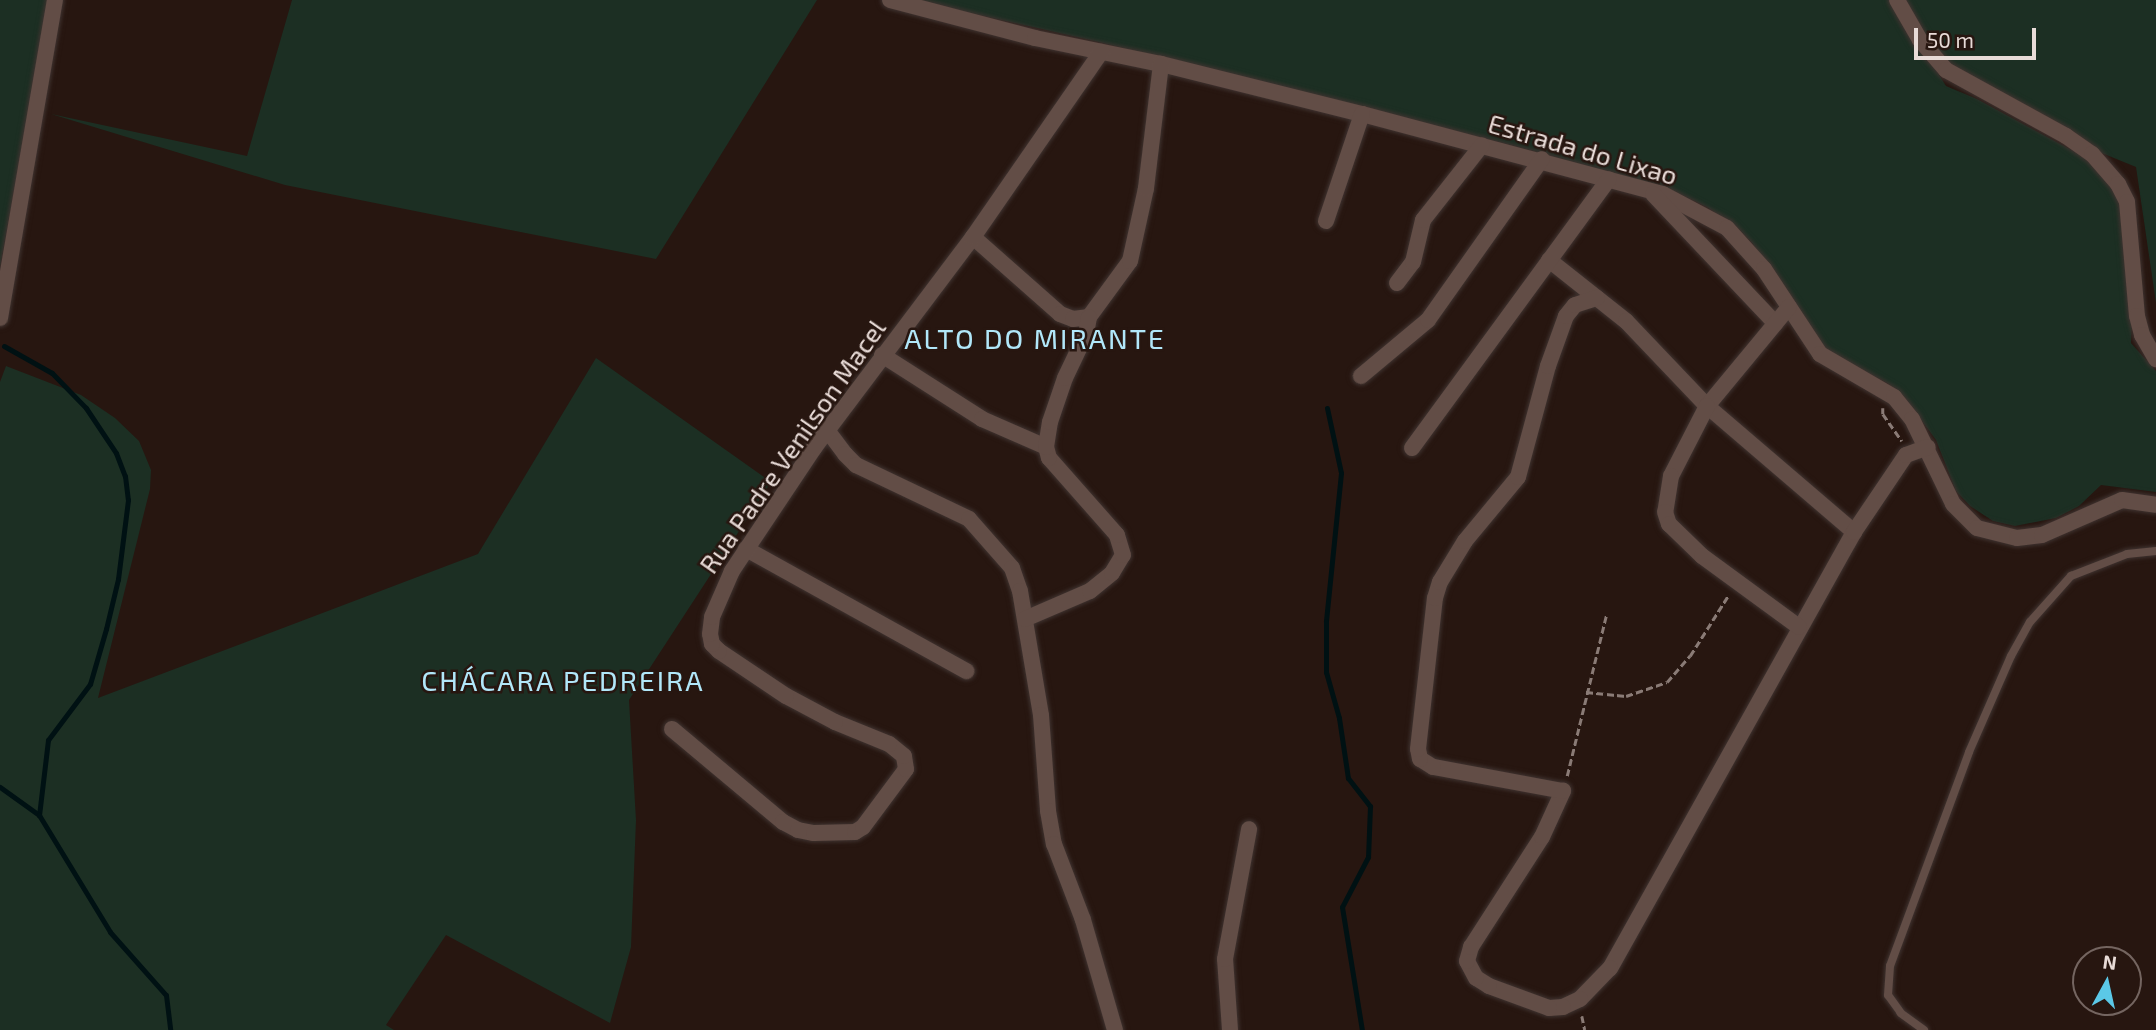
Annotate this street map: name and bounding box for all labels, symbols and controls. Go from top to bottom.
scale bar [1918,14,2040,58]
text: 50 m [1927,27,1974,52]
street label: Estrada do Lixao [1485,107,1681,191]
street label: Rua Padre Venilson Macel [692,313,892,579]
district label: ALTO DO MIRANTE [906,321,1164,355]
district label: CHÁCARA PEDREIRA [423,663,703,697]
north arrow [2072,946,2142,1016]
text: N [2101,949,2118,974]

